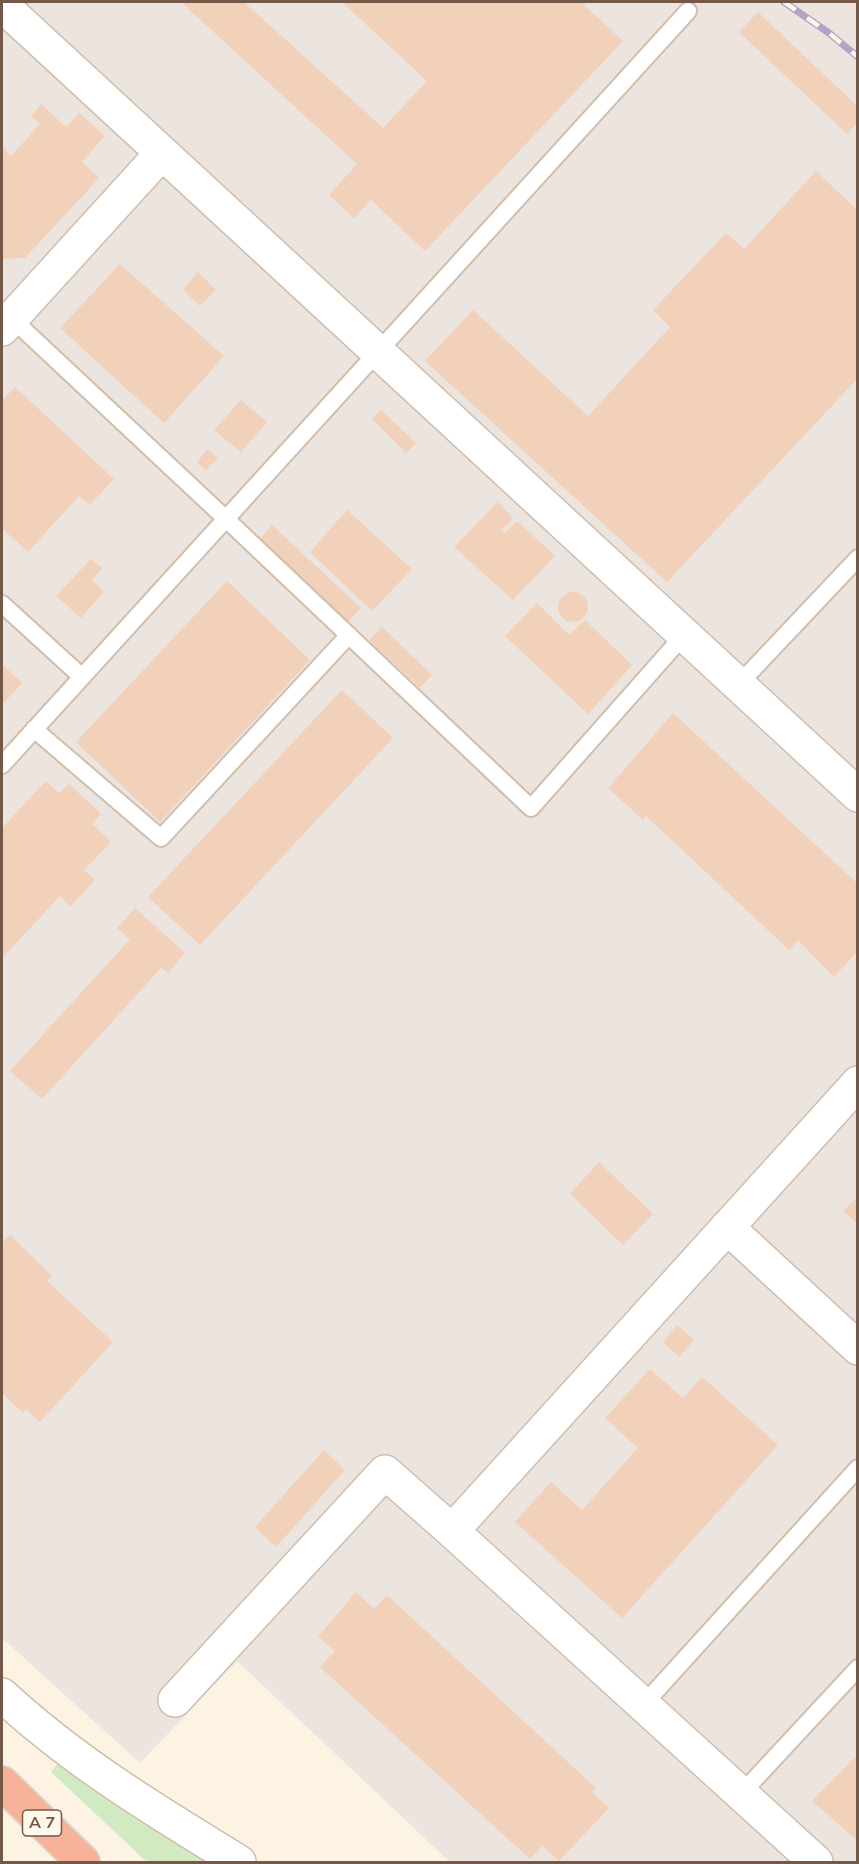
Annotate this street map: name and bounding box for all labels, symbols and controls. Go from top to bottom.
road number: A 7 [22,1810,62,1836]

